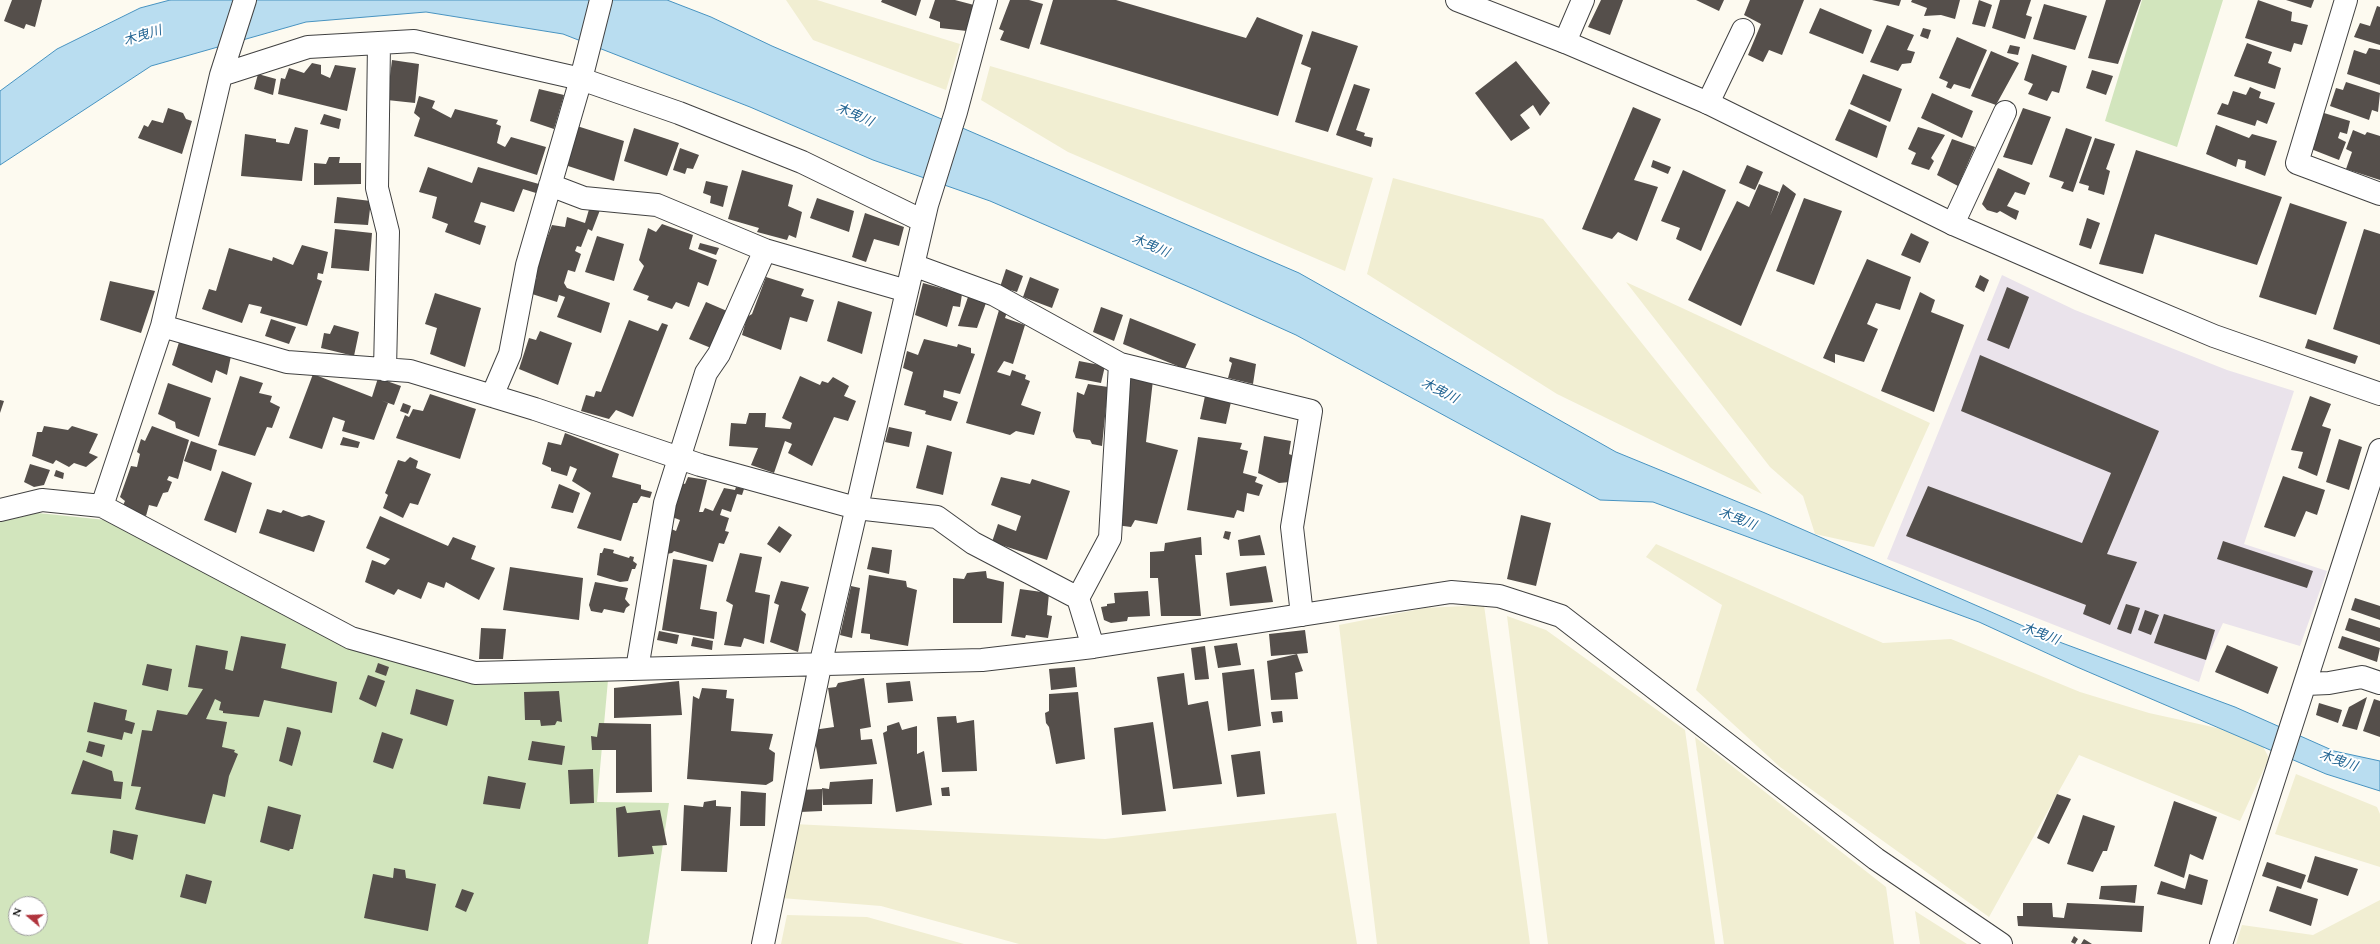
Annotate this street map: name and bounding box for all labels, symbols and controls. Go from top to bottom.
water label: 木曳川 [122,24,164,50]
water label: 木曳川 [833,101,875,131]
water label: 木曳川 [1129,232,1171,262]
water label: 木曳川 [1418,376,1460,408]
water label: 木曳川 [1716,505,1758,535]
water label: 木曳川 [2019,621,2061,649]
water label: 木曳川 [2317,748,2359,776]
north arrow [8,896,48,936]
text: N [8,905,27,919]

